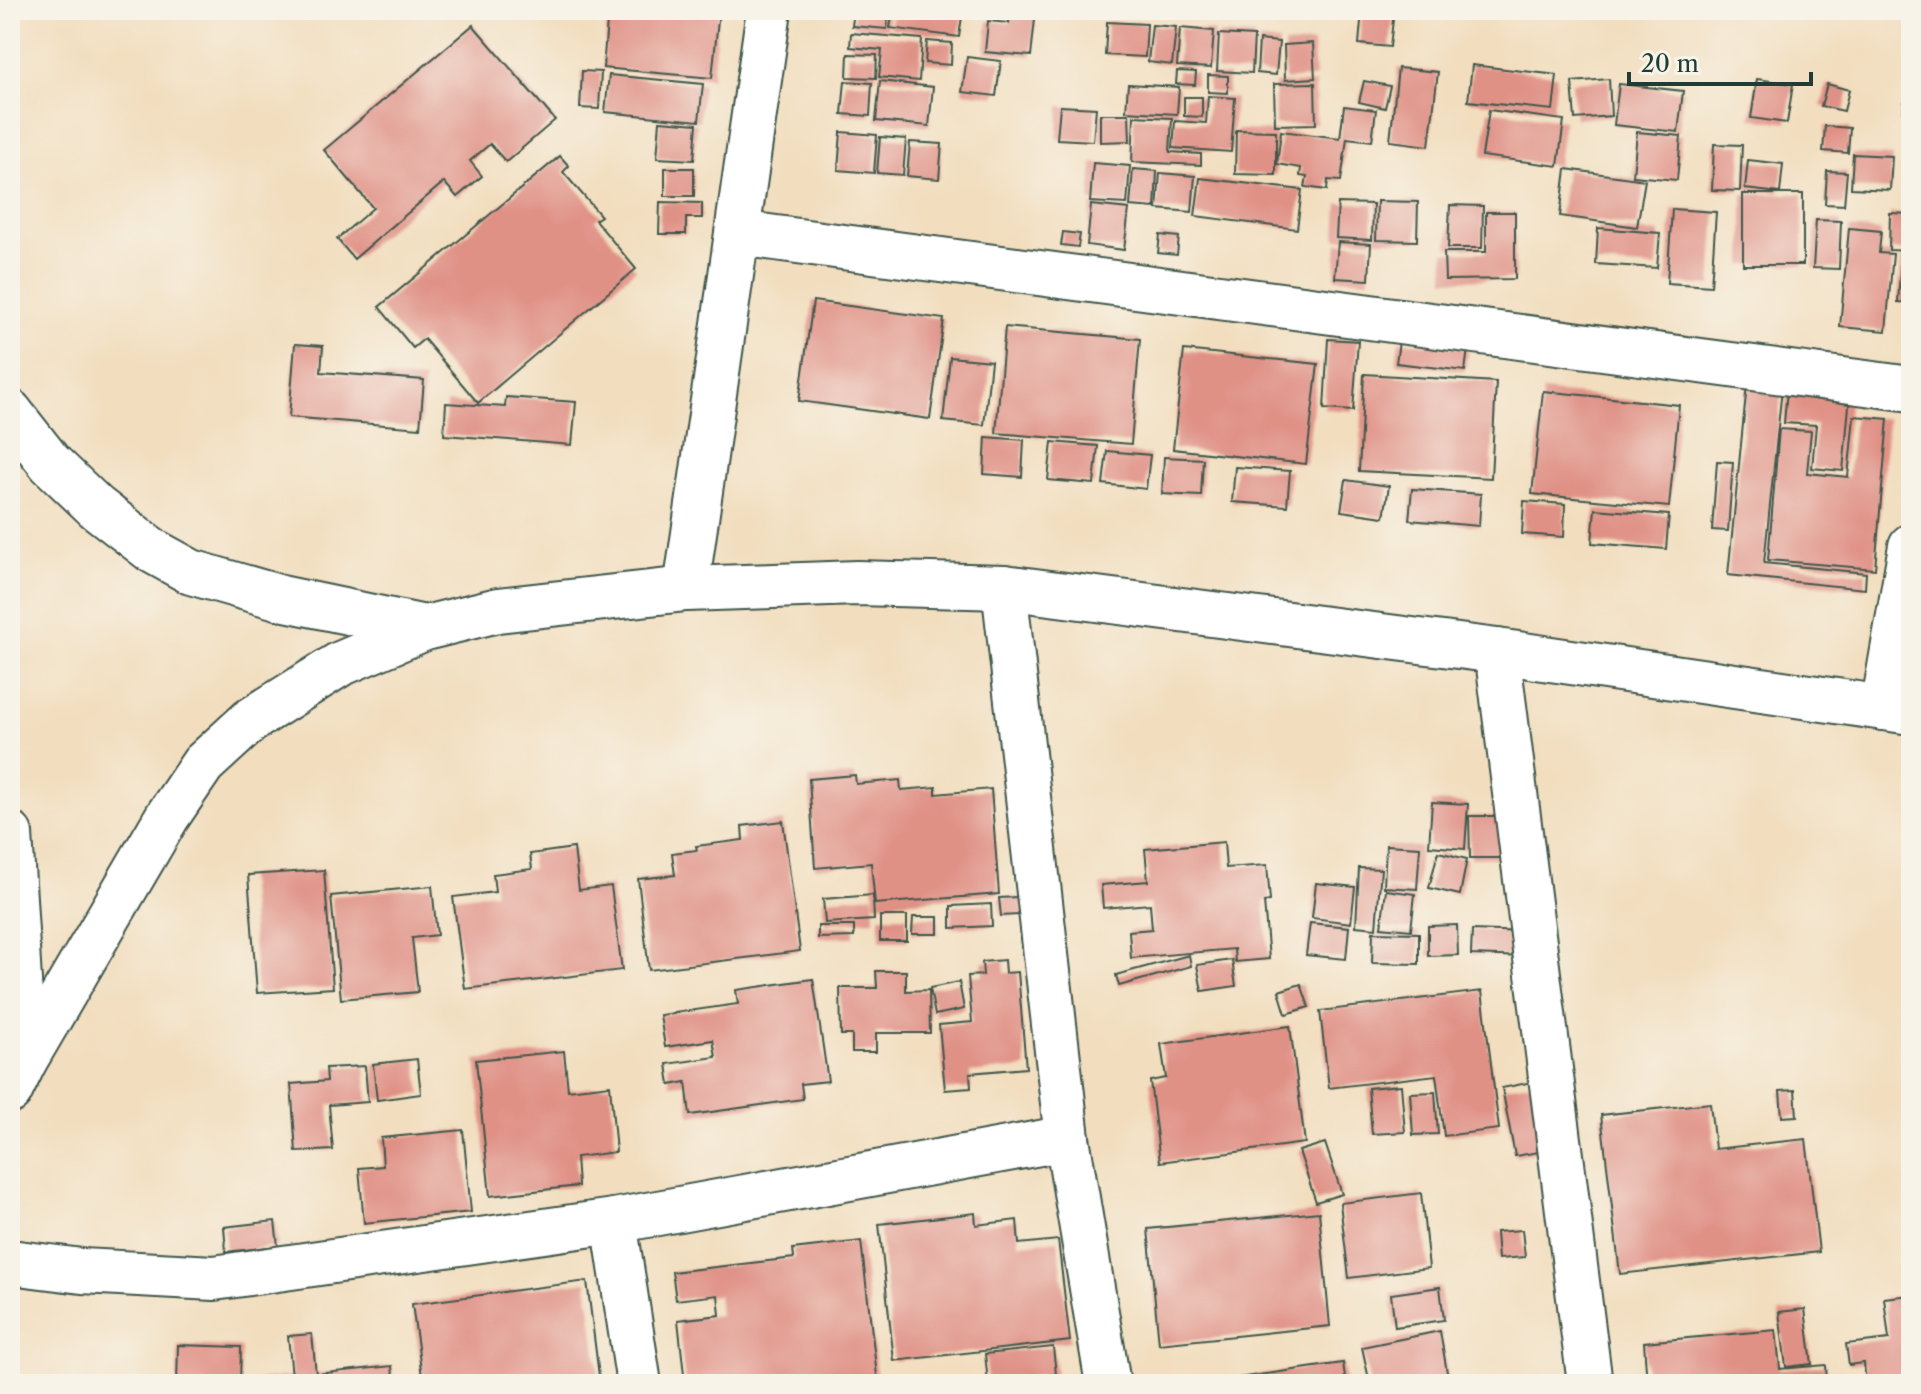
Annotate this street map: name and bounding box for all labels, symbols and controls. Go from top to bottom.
scale bar [1629,36,1811,86]
text: 20 m [1641,49,1699,78]

